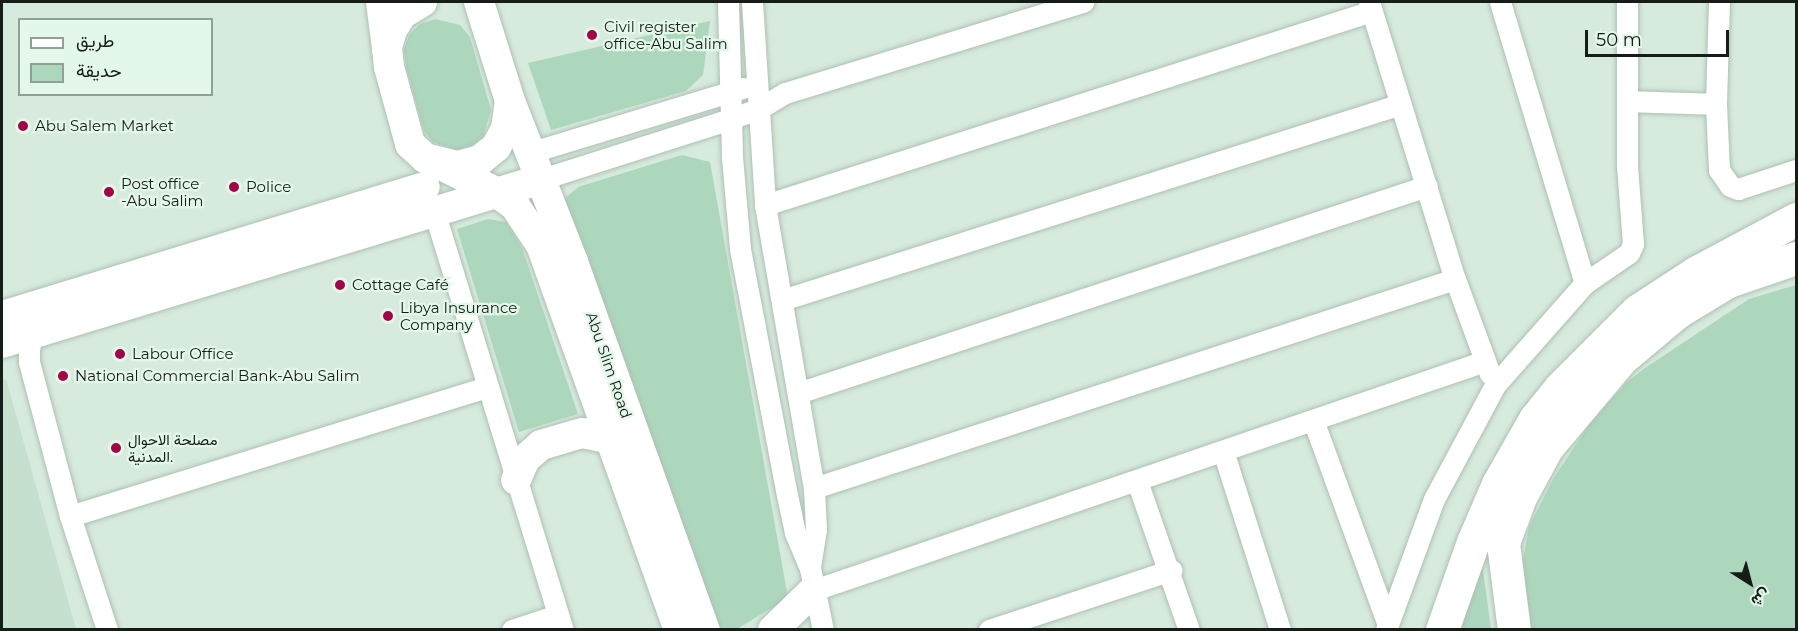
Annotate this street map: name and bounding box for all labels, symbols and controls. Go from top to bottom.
place label: Civil register office-Abu Salim [604,17,728,52]
legend [18,18,213,96]
scale bar [1588,18,1732,56]
marker: Civil register office-Abu Salim [585,28,599,42]
text: 50 m [1596,29,1642,51]
text: طريق [76,30,114,52]
text: حديقة [76,60,122,82]
place label: Abu Salem Market [35,117,174,135]
marker: Abu Salem Market [16,119,30,133]
place label: Post office -Abu Salim [121,174,203,209]
place label: Police [246,178,291,196]
marker: Police [227,180,241,194]
marker: Post office -Abu Salim [102,185,116,199]
place label: Cottage Café [352,276,449,294]
marker: Cottage Café [333,278,347,292]
place label: Libya Insurance Company [400,298,517,333]
marker: Libya Insurance Company [381,309,395,323]
street label: Abu Slim Road [582,309,636,421]
place label: Labour Office [132,345,233,363]
marker: Labour Office [113,347,127,361]
place label: National Commercial Bank-Abu Salim [75,367,360,385]
marker: National Commercial Bank-Abu Salim [56,369,70,383]
place label: مصلحة الاحوال المدنية. [128,430,217,465]
marker: مصلحة الاحوال المدنية. [109,441,123,455]
north arrow [1720,553,1780,613]
text: ش [1748,585,1774,611]

